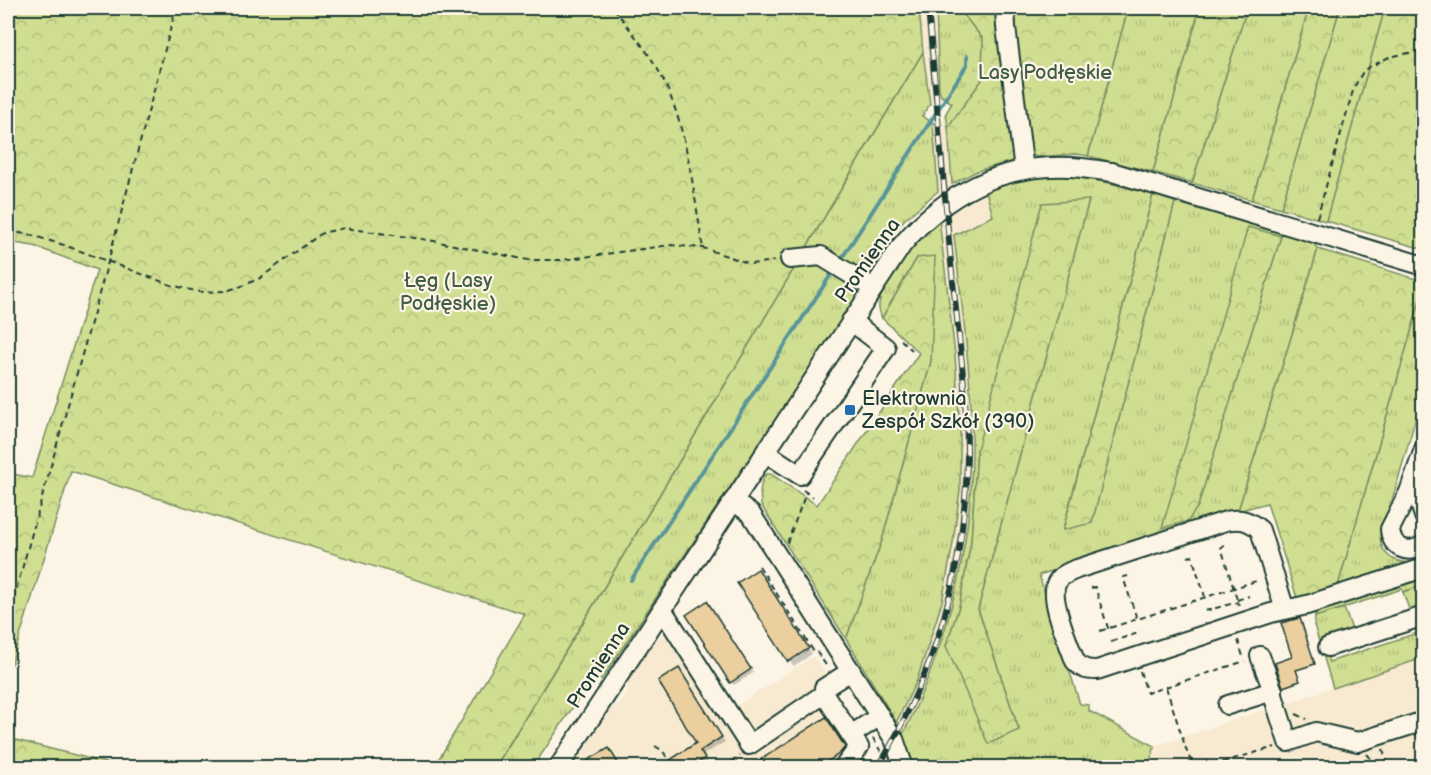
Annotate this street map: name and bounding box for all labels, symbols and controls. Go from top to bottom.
park label: Lasy Podłęskie [978,61,1112,85]
street label: Promienna [830,214,906,307]
park label: Łęg (Lasy Podłęskie) [400,269,496,316]
place label: Elektrownia Zespół Szkół (390) [861,387,1034,434]
marker: Elektrownia Zespół Szkół (390) [843,403,857,417]
street label: Promienna [562,618,636,713]

